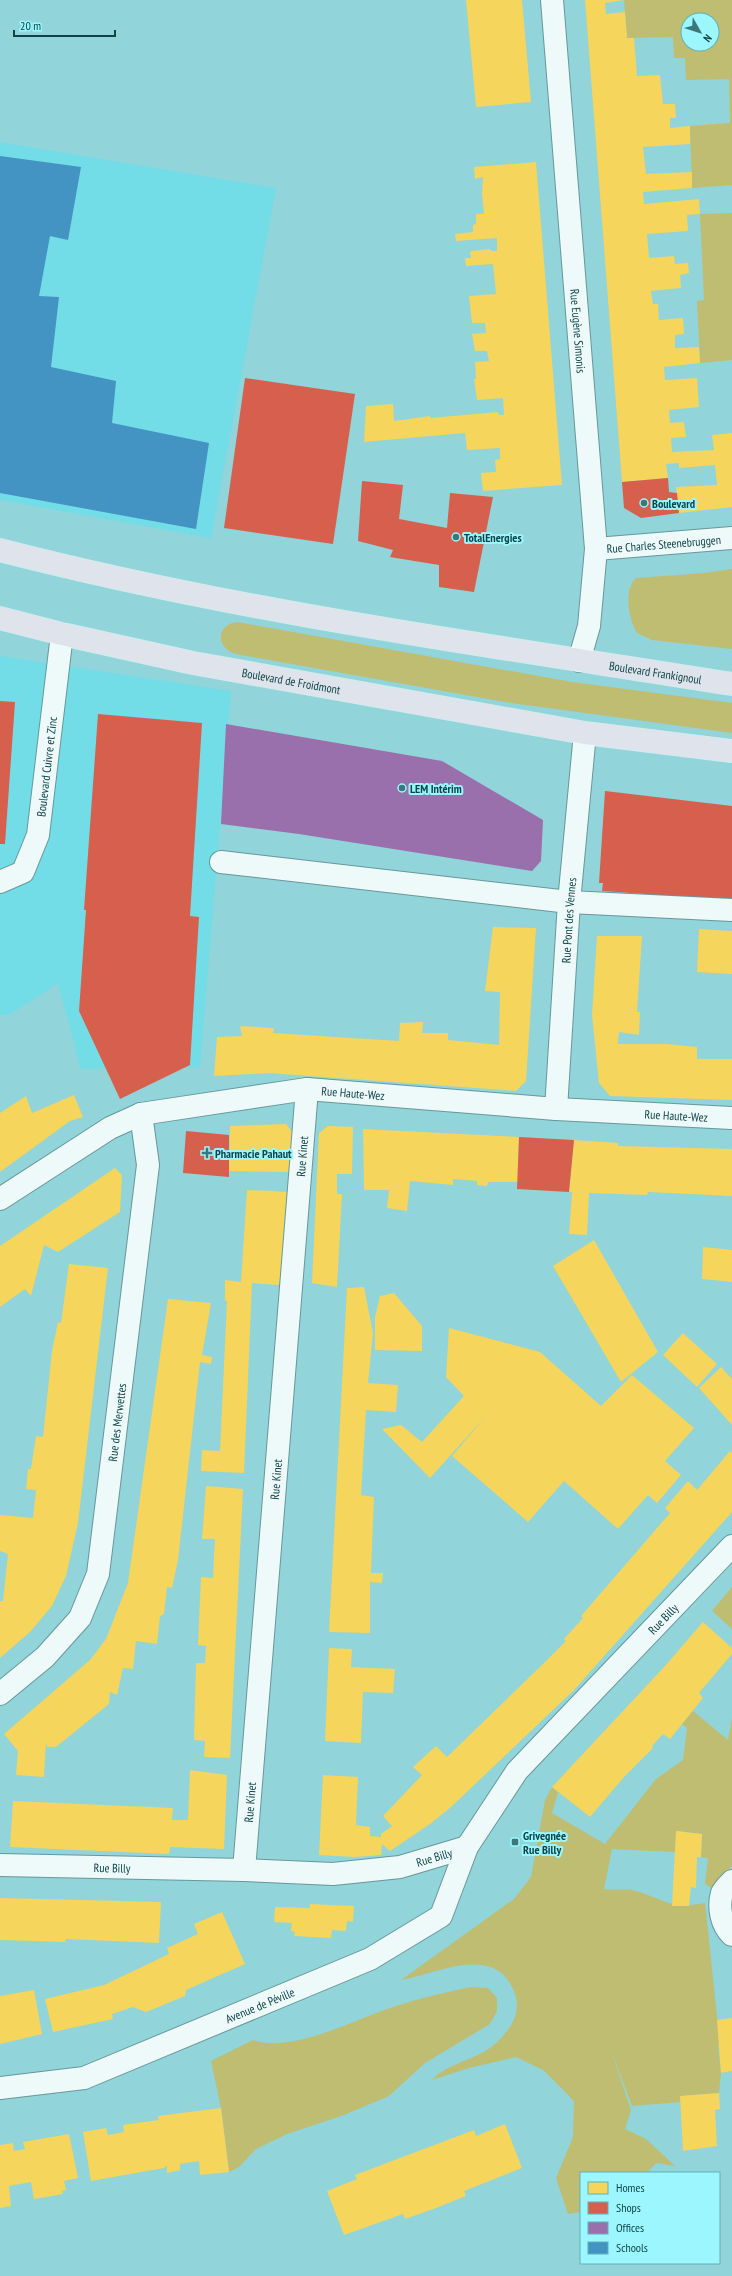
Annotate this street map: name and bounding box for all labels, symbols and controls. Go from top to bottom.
scale bar [14,12,115,38]
north arrow [680,12,720,52]
text: 20 m [20,18,41,33]
text: N [700,32,715,45]
street label: Rue Eugène Simonis [568,288,589,374]
place label: Boulevard [652,496,695,511]
marker: Boulevard [639,498,649,508]
place label: TotalEnergies [464,530,522,545]
street label: Rue Charles Steenebruggen [606,531,721,556]
marker: TotalEnergies [451,532,461,542]
street label: Boulevard Frankignoul [608,657,703,687]
street label: Boulevard de Froidmont [241,664,342,697]
street label: Boulevard Cuivre et Zinc [33,715,60,817]
place label: LEM Intérim [410,781,462,796]
marker: LEM Intérim [397,783,407,793]
street label: Rue Pont des Vennes [558,877,579,964]
street label: Rue Haute-Wez [321,1083,385,1103]
street label: Rue Haute-Wez [644,1106,708,1124]
street label: Rue Kinet [292,1135,311,1177]
place label: Pharmacie Pahaut [215,1146,292,1161]
marker: Pharmacie Pahaut [202,1148,212,1158]
street label: Rue des Merwettes [104,1382,129,1462]
street label: Rue Kinet [266,1458,285,1500]
street label: Rue Billy [645,1600,681,1637]
street label: Rue Kinet [240,1781,259,1823]
place label: Grivegnée Rue Billy [523,1828,566,1857]
marker: Grivegnée Rue Billy [510,1837,520,1847]
street label: Rue Billy [414,1844,454,1869]
street label: Rue Billy [93,1859,131,1875]
street label: Avenue de Péville [223,1984,297,2026]
legend [580,2172,720,2264]
text: Homes [616,2180,644,2195]
text: Shops [616,2200,641,2215]
text: Offices [616,2220,644,2235]
text: Schools [616,2240,648,2255]

